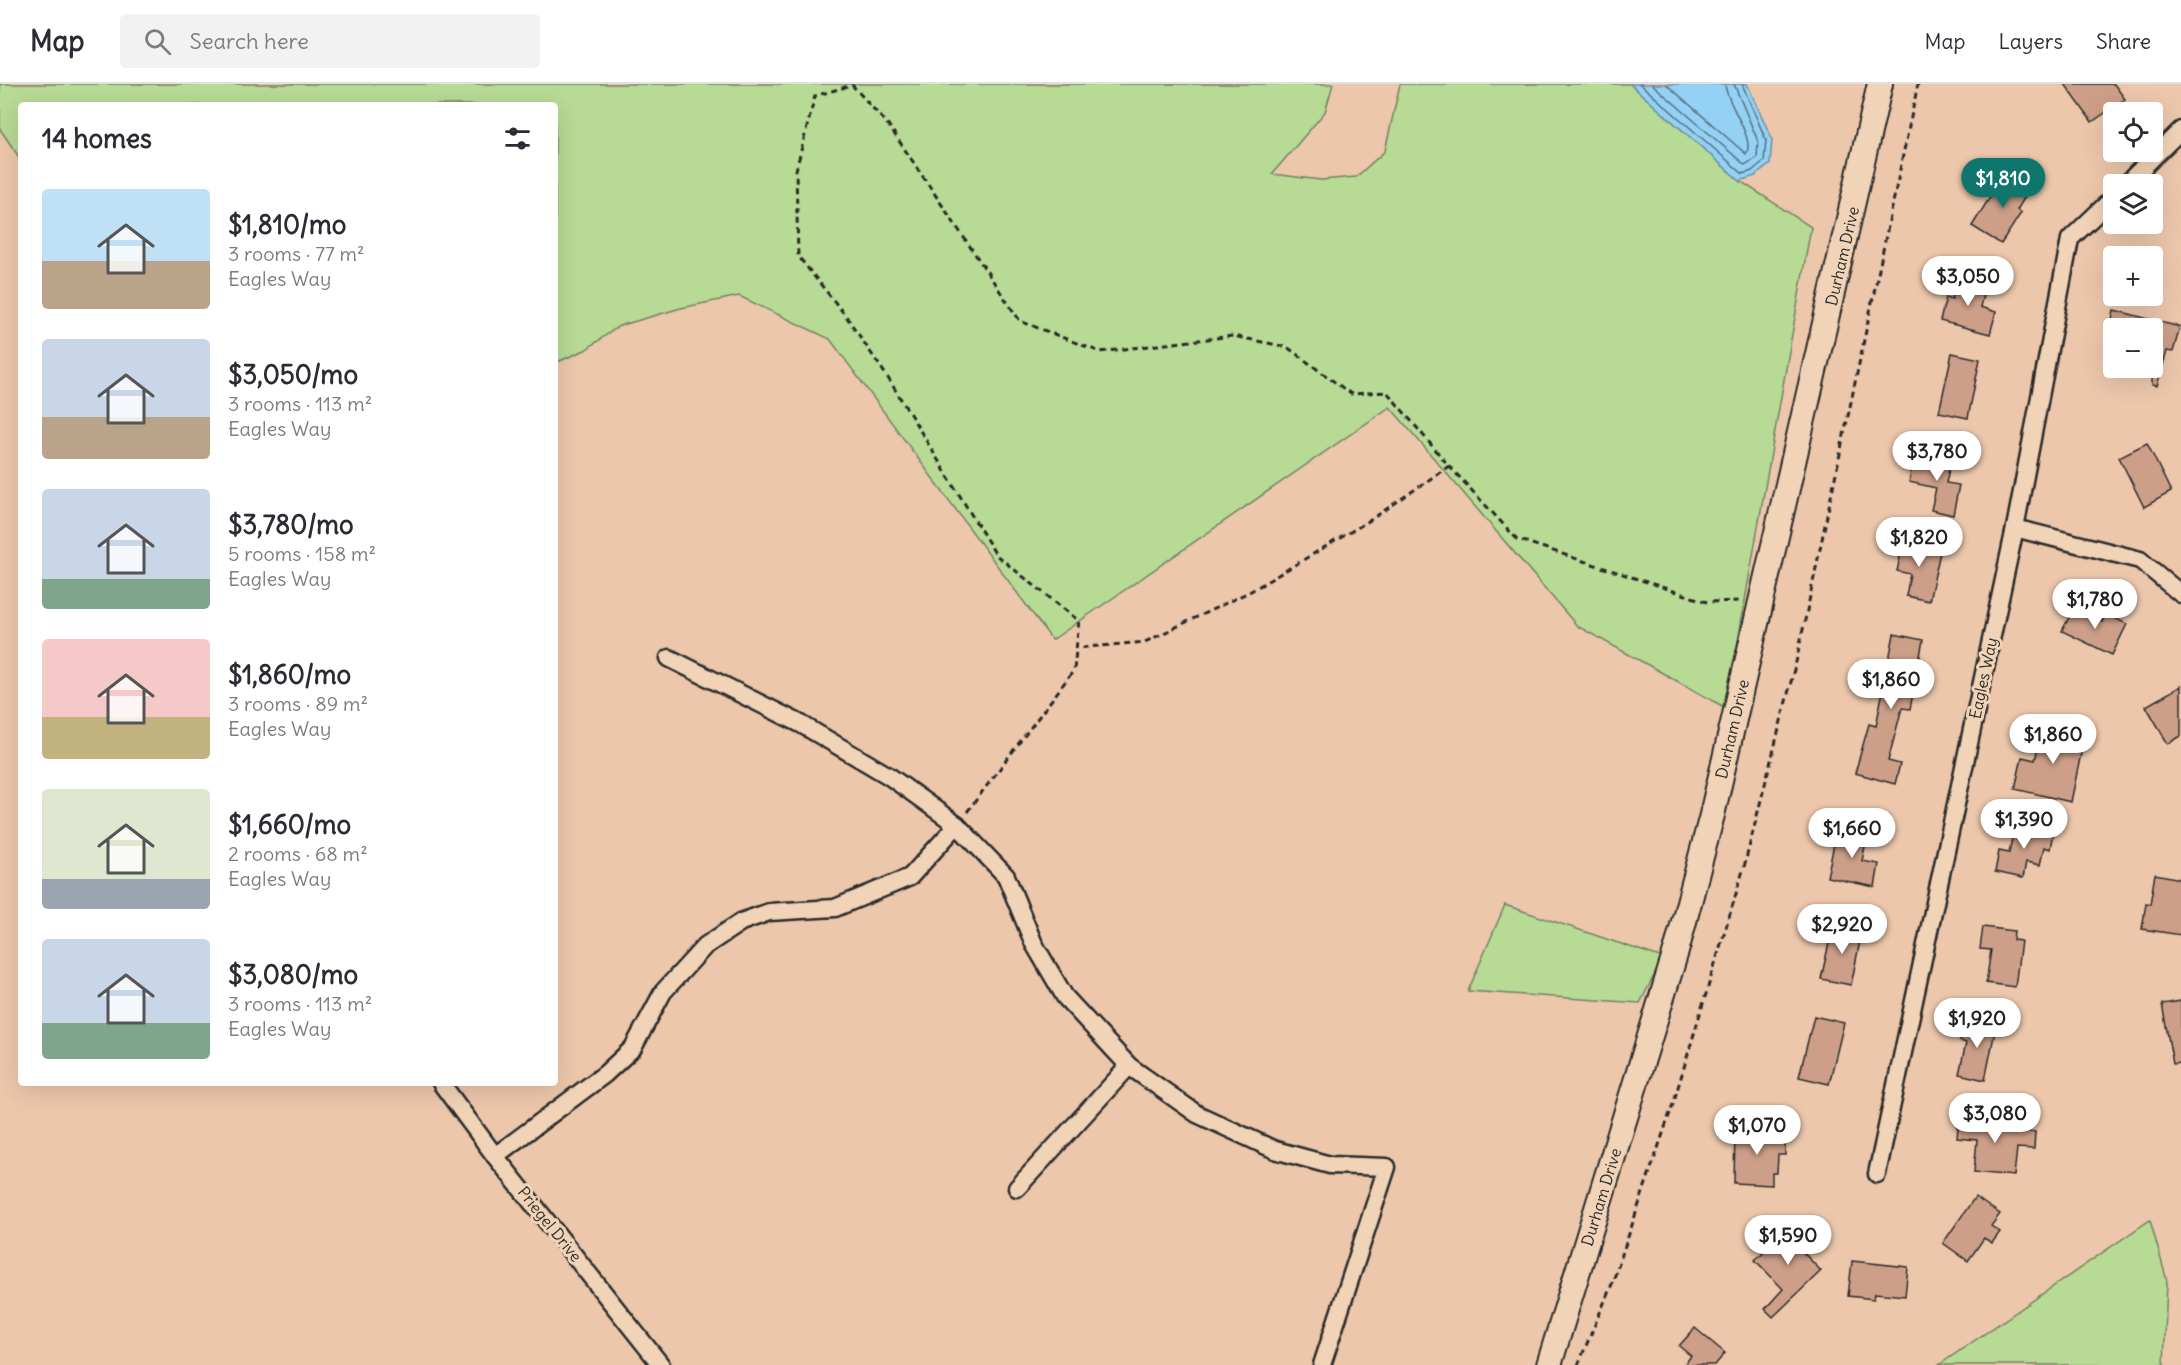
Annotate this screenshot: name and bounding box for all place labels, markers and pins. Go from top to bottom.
pin: $1,810 [1954,158,2052,209]
pin: $3,050 [1919,256,2017,307]
pin: $3,780 [1888,431,1986,482]
pin: $1,820 [1870,517,1968,568]
pin: $1,780 [2046,579,2144,630]
pin: $1,860 [1842,659,1940,710]
pin: $1,860 [2004,714,2102,765]
pin: $1,390 [1975,799,2073,850]
pin: $1,660 [1803,808,1901,859]
pin: $2,920 [1793,904,1891,955]
pin: $1,920 [1928,998,2026,1049]
pin: $3,080 [1946,1093,2044,1144]
pin: $1,070 [1708,1105,1806,1156]
pin: $1,590 [1739,1215,1837,1266]

